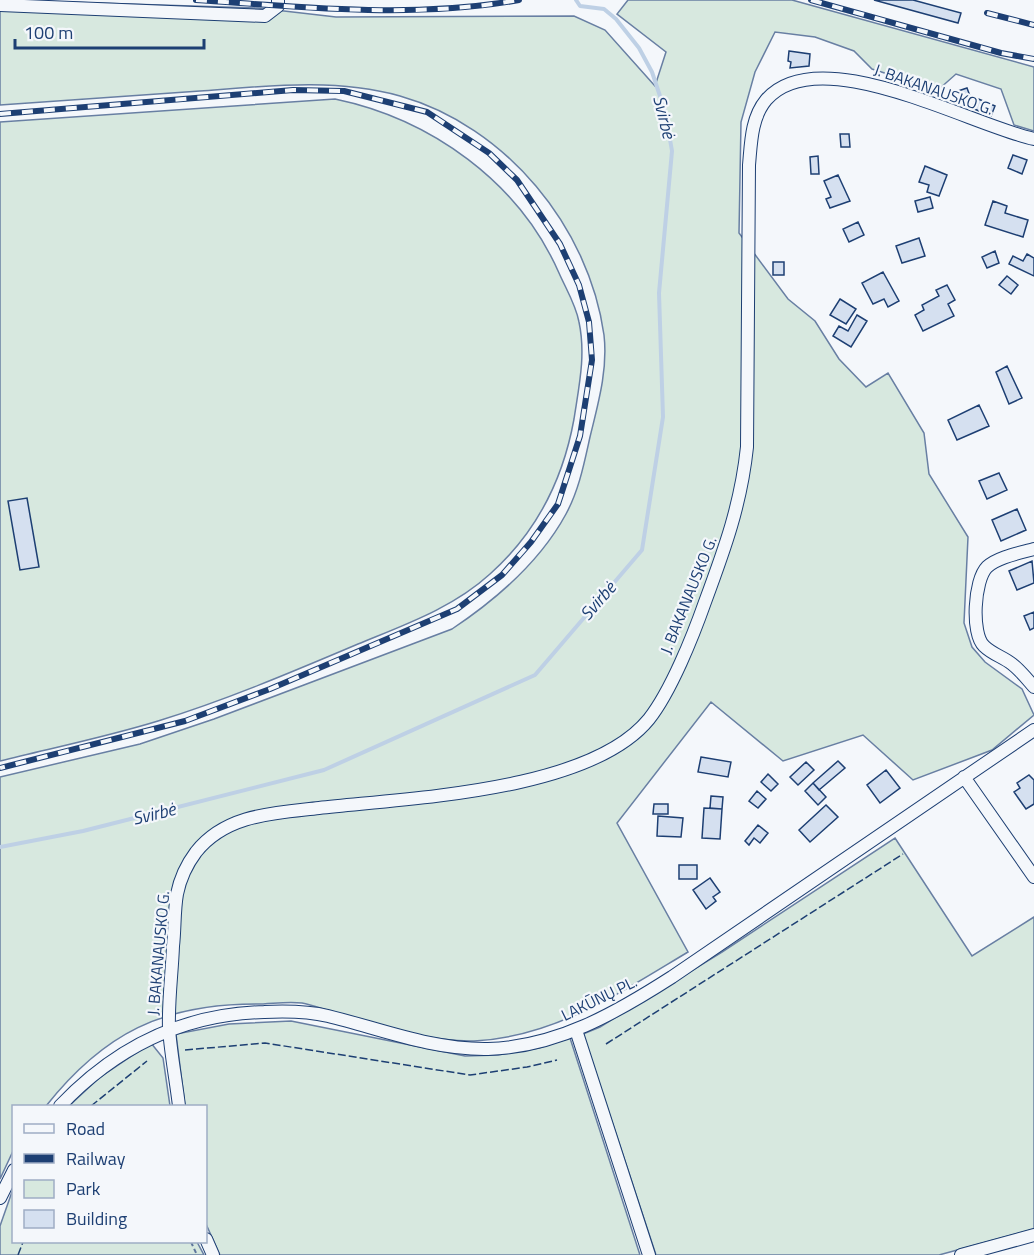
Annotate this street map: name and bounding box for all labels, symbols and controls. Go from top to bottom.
scale bar [15,12,204,50]
text: 100 m [24,19,73,46]
street label: J. BAKANAUSKO G. [871,57,997,121]
water label: Svirbė [646,92,683,143]
street label: J. BAKANAUSKO G. [653,533,723,657]
water label: Svirbė [573,574,623,626]
water label: Svirbė [129,795,180,832]
street label: J. BAKANAUSKO G. [141,890,175,1016]
street label: LAKŪNŲ PL. [557,969,641,1027]
legend [12,1105,207,1243]
text: Road [66,1115,105,1142]
text: Railway [66,1145,126,1172]
text: Park [66,1175,101,1202]
text: Building [66,1205,127,1232]

